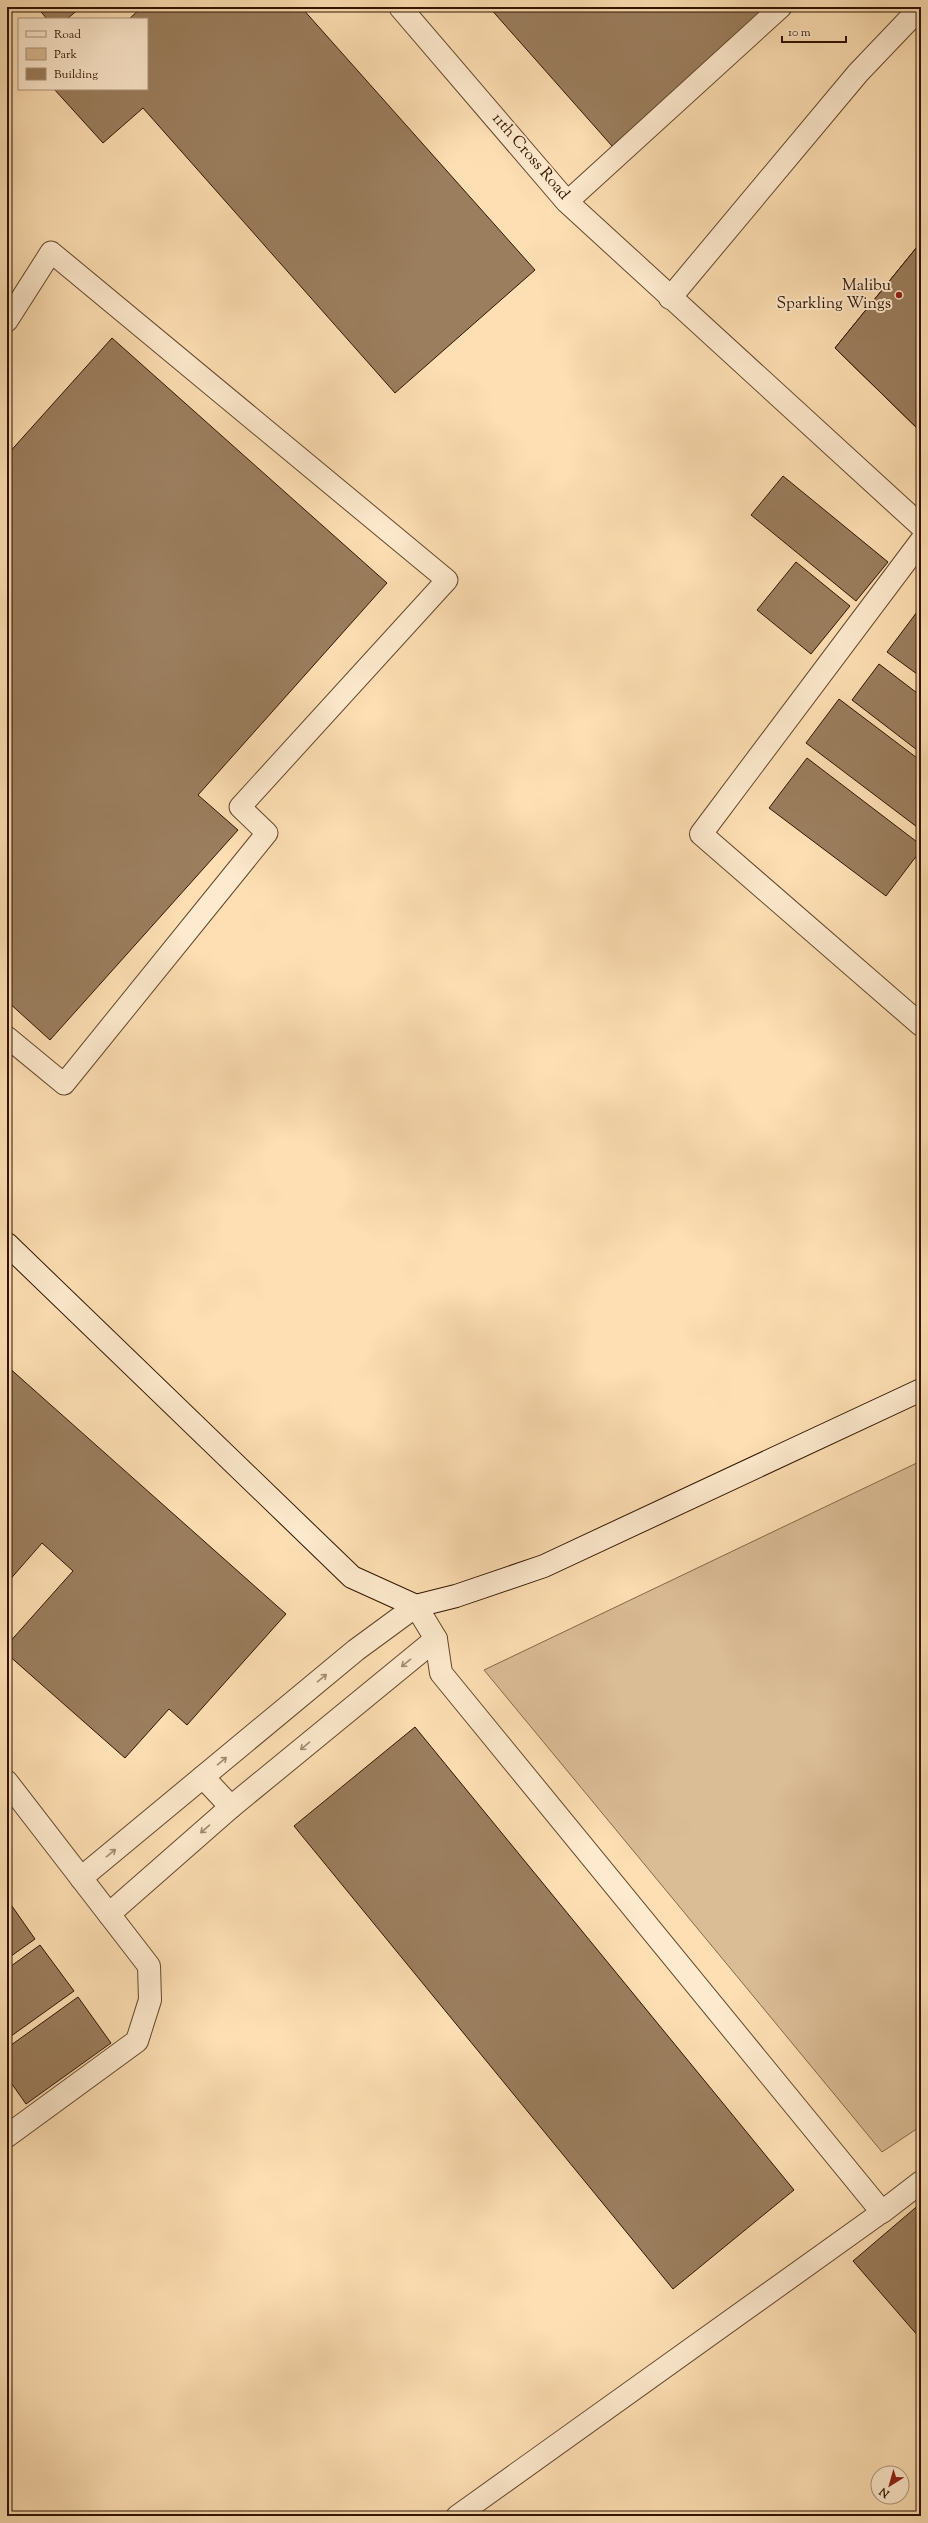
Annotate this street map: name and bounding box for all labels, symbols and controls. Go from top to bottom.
legend [18,18,148,90]
scale bar [782,18,846,44]
text: 10 m [788,24,811,42]
text: Road [54,26,81,44]
text: Park [54,46,77,64]
text: Building [54,66,98,84]
street label: 11th Cross Road [486,109,574,205]
place label: Malibu Sparkling Wings [777,275,891,316]
marker: Malibu Sparkling Wings [894,290,904,300]
one-way arrow [400,1659,411,1668]
one-way arrow [317,1674,327,1683]
one-way arrow [300,1742,311,1750]
one-way arrow [217,1757,227,1766]
one-way arrow [201,1824,211,1833]
one-way arrow [106,1849,117,1858]
north arrow [870,2465,910,2505]
text: N [876,2483,894,2502]

